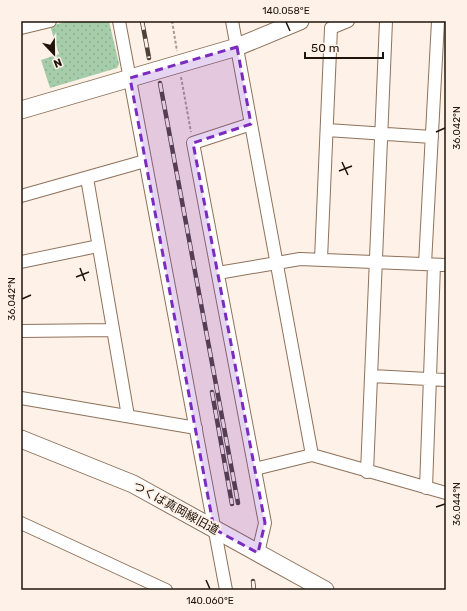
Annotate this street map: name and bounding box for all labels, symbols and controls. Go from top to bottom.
text: 140.058°E [262,5,310,17]
north arrow [34,34,74,74]
scale bar [305,34,383,60]
text: 50 m [311,41,339,55]
text: N [51,55,64,70]
text: 36.042°N [451,106,463,150]
text: 36.042°N [6,277,18,321]
street label: つくば真岡線旧道 [131,479,221,537]
text: 36.044°N [451,482,463,526]
text: 140.060°E [186,595,234,607]

